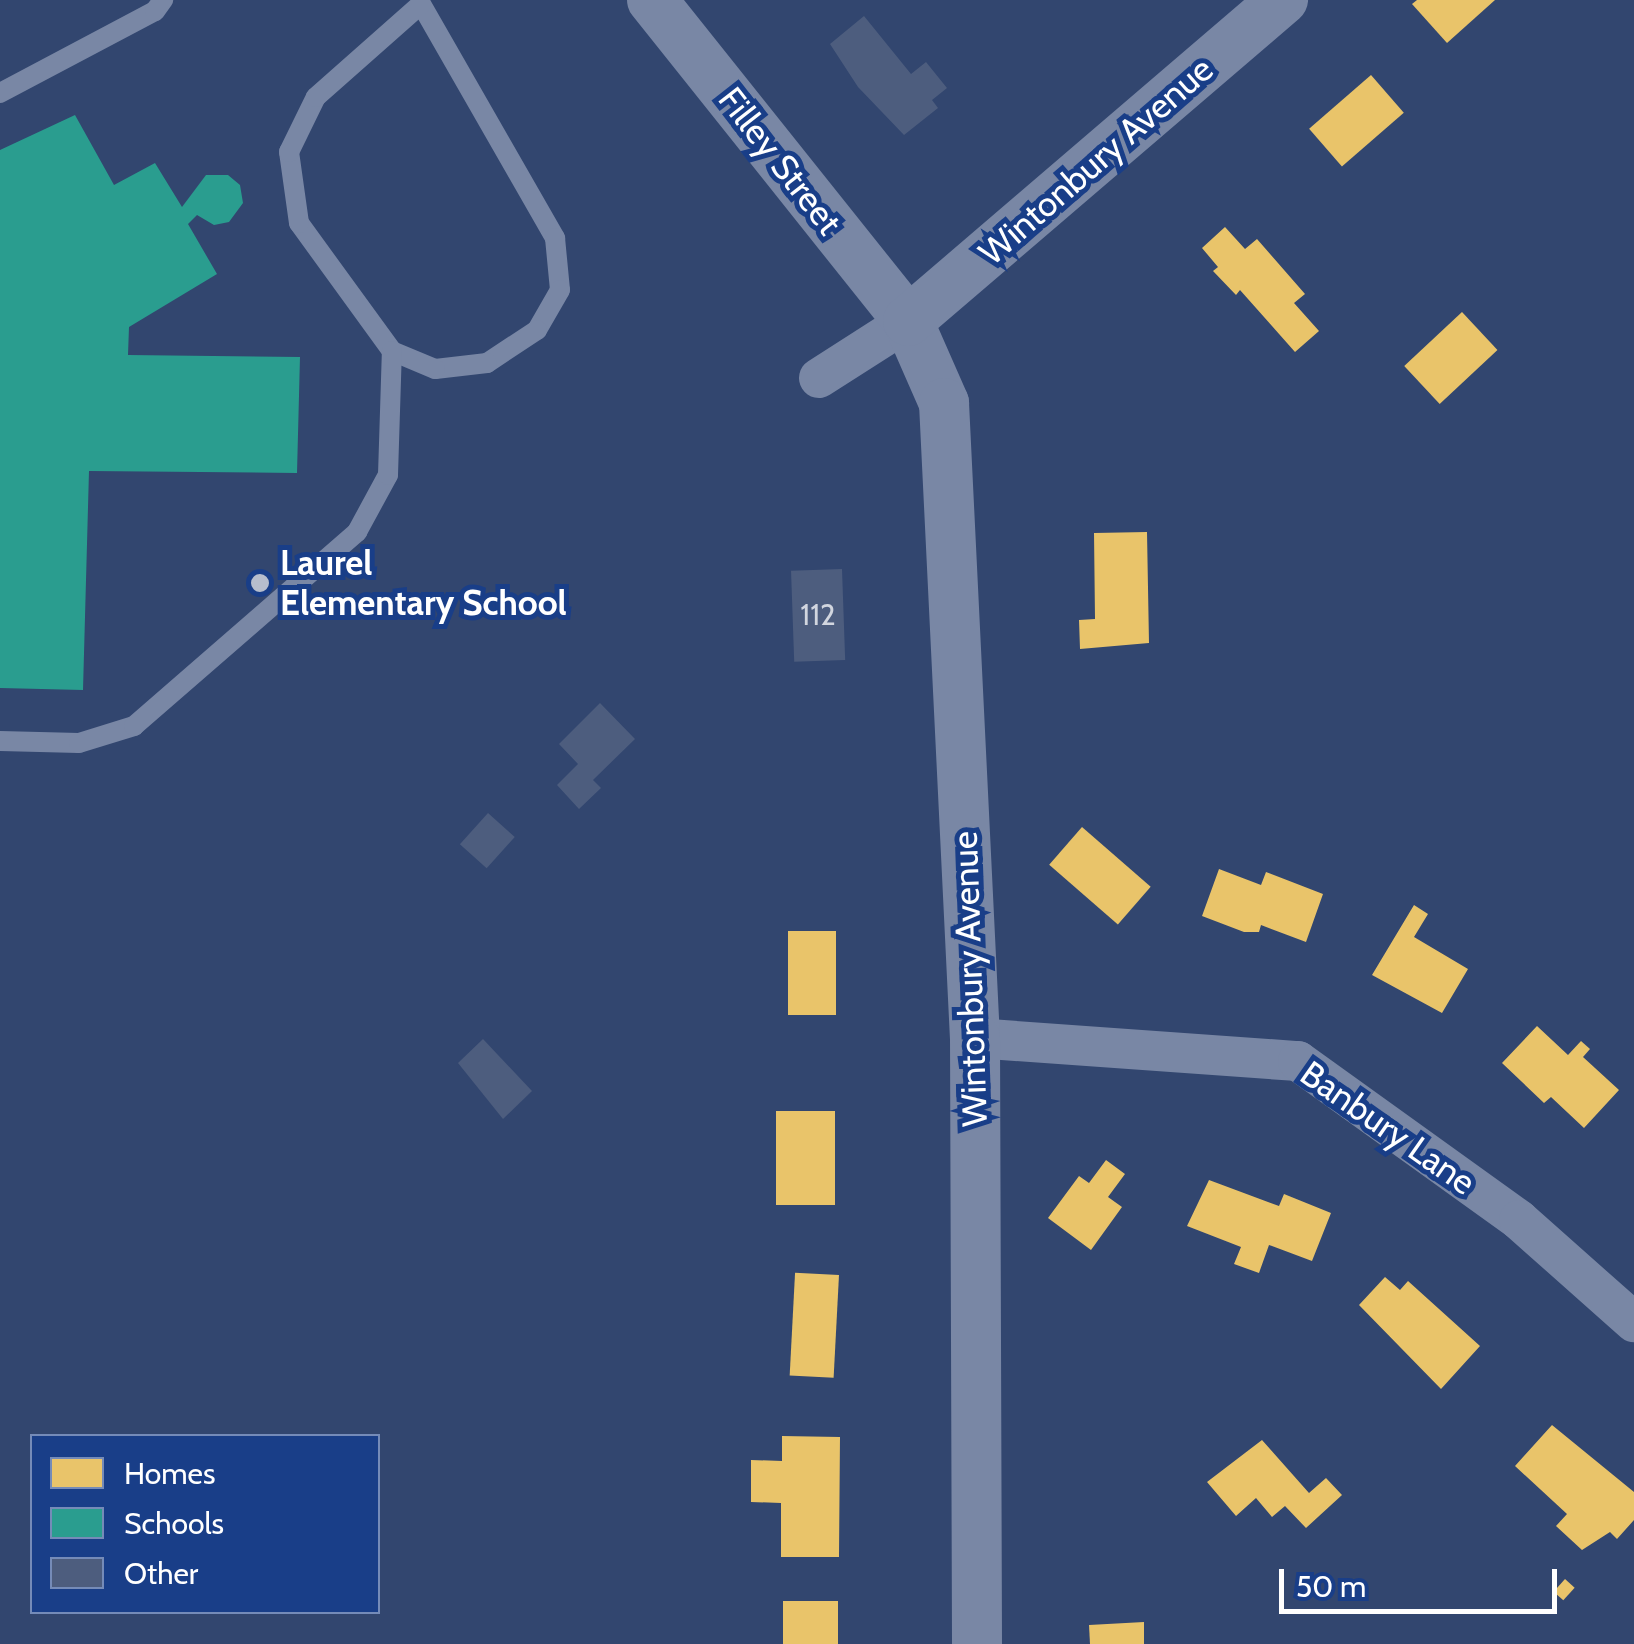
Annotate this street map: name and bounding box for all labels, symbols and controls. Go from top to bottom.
street label: Wintonbury Avenue [971,48,1221,274]
street label: Filley Street [710,79,850,243]
place label: Laurel Elementary School [280,542,567,624]
marker: Laurel Elementary School [249,572,271,594]
house number: 112 [800,597,836,633]
street label: Wintonbury Avenue [944,831,996,1127]
street label: Banbury Lane [1293,1052,1483,1204]
legend [30,1434,380,1614]
text: Homes [124,1455,215,1492]
text: Schools [124,1505,224,1542]
scale bar [1284,1549,1562,1611]
text: Other [124,1555,198,1592]
text: 50 m [1296,1568,1366,1605]

